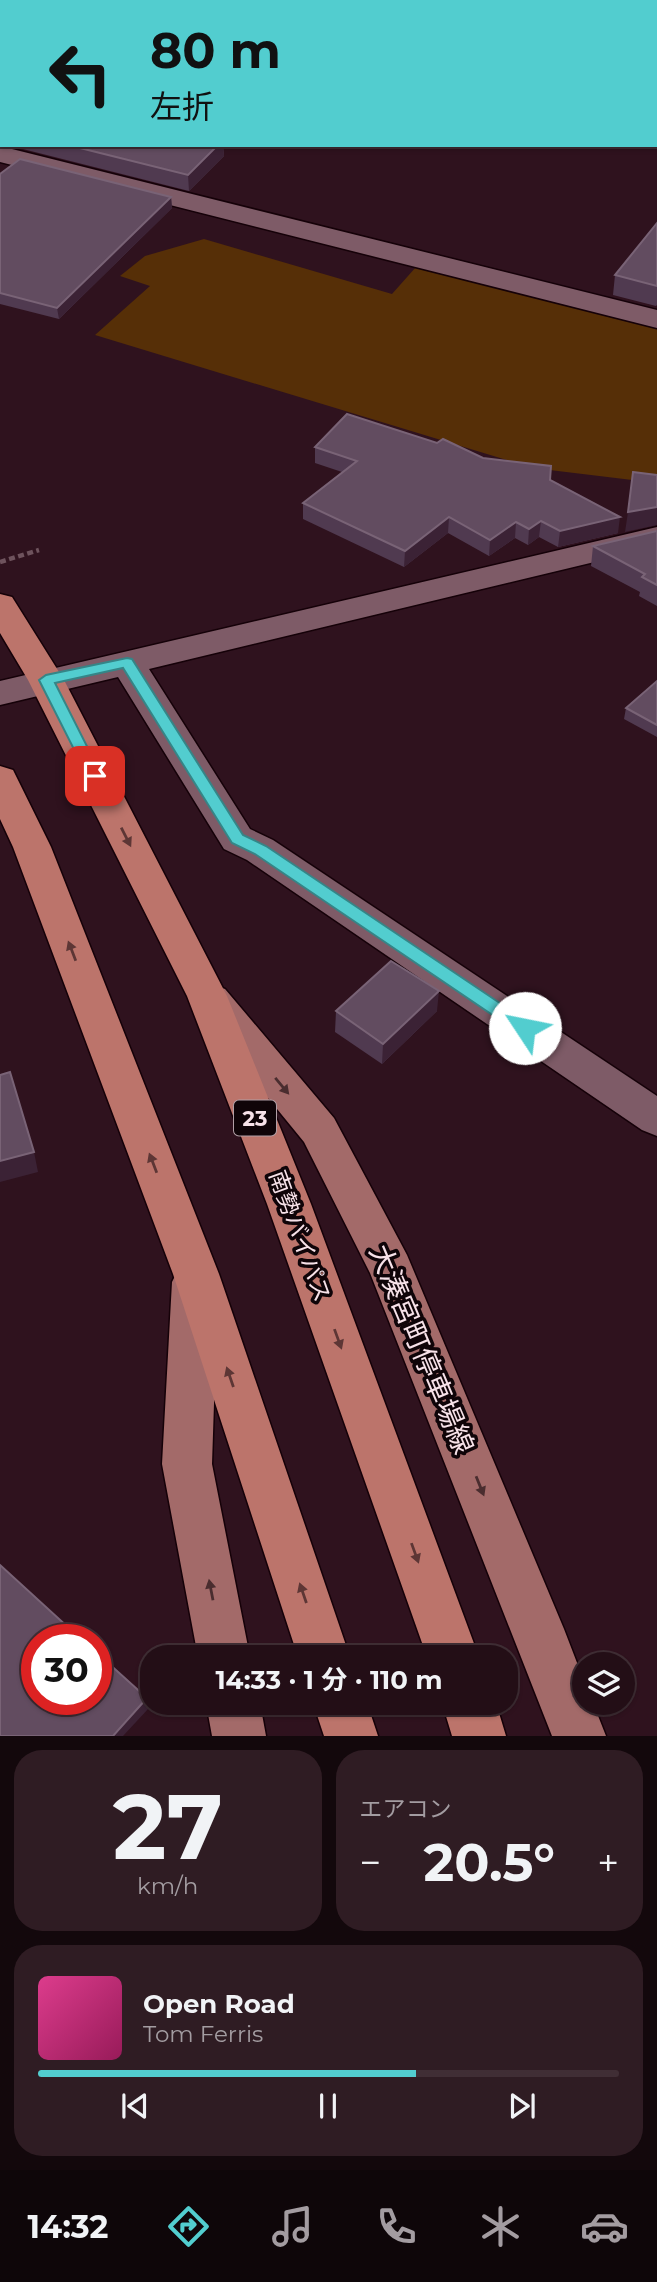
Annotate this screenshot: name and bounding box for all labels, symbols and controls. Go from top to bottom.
text: 80 m [150,21,281,80]
icon: left [35,28,126,119]
text: 左折 [150,87,214,126]
pin [65,746,125,806]
icon: arrive [76,757,114,795]
one-way arrow [121,827,132,847]
one-way arrow [66,940,77,961]
position arrow [488,991,562,1065]
one-way arrow [275,1076,290,1094]
road number: 23 [234,1100,276,1136]
one-way arrow [147,1152,158,1173]
street label: 南勢バイパス [263,1167,337,1305]
street label: 大湊宮町停車場線 [363,1239,481,1459]
one-way arrow [333,1329,344,1350]
one-way arrow [224,1366,235,1387]
one-way arrow [474,1475,485,1496]
one-way arrow [410,1543,421,1564]
one-way arrow [205,1579,216,1601]
one-way arrow [297,1582,308,1603]
speed limit sign: 30 [21,1624,112,1715]
map controls [572,1652,635,1715]
button: layers [572,1652,635,1715]
text: 14:33 · 1 分 · 110 m [215,1664,443,1696]
text: 27 [113,1771,223,1882]
text: エアコン [360,1795,452,1823]
text: 20.5° [424,1831,555,1894]
text: − [360,1839,381,1886]
text: + [597,1839,619,1886]
text: km/h [137,1872,198,1900]
text: Open Road [143,1988,295,2020]
text: Tom Ferris [143,2020,263,2048]
icon: previous [116,2087,154,2125]
icon: pause [309,2087,347,2125]
icon: next [503,2087,541,2125]
icon: directions [164,2202,213,2251]
icon: music [268,2202,317,2251]
icon: phone [372,2202,421,2251]
icon: climate [476,2202,525,2251]
icon: car [580,2202,629,2251]
text: 14:32 [28,2207,108,2246]

